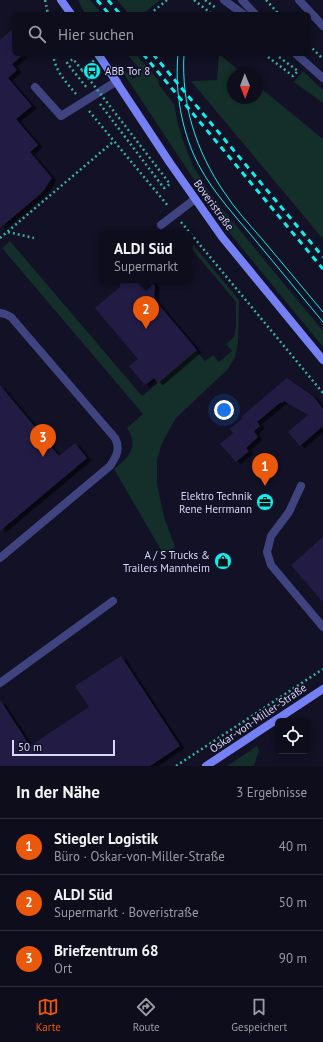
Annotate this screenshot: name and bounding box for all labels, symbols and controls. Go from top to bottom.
search box [12,12,311,56]
icon: search [26,23,48,45]
text: Hier suchen [58,25,134,44]
bus stop icon: ABB Tor 8 [82,61,102,81]
place label: ABB Tor 8 [105,64,150,78]
north arrow [227,68,263,104]
street label: Boveristraße [191,177,237,233]
popup [99,231,193,283]
text: ALDI Süd [114,239,173,258]
text: Supermarkt [114,258,178,275]
pin: 2 [133,296,159,329]
your location [214,400,234,420]
pin: 3 [30,424,56,457]
pin: 1 [252,453,278,486]
place label: Elektro Technik Rene Herrmann [179,489,253,516]
office icon: Elektro Technik Rene Herrmann [255,492,275,512]
place label: A / S Trucks & Trailers Mannheim [123,548,210,575]
shop icon: A / S Trucks & Trailers Mannheim [213,551,233,571]
street label: Oskar-von-Miller-Straße [207,680,309,756]
map controls [275,718,311,754]
button: locate [275,718,311,754]
scale bar [12,738,115,757]
text: 50 m [18,740,42,754]
text: In der Nähe [16,781,100,803]
text: 3 Ergebnisse [236,784,307,801]
text: Stiegler Logistik [54,829,158,848]
text: 1 [25,838,33,855]
text: 40 m [279,838,307,855]
text: Büro · Oskar-von-Miller-Straße [54,848,225,865]
text: ALDI Süd [54,885,113,904]
text: 2 [25,894,33,911]
text: 50 m [279,894,307,911]
text: Supermarkt · Boveristraße [54,904,199,921]
text: Briefzentrum 68 [54,941,159,960]
text: 3 [25,950,33,967]
text: 90 m [279,950,307,967]
text: Ort [54,960,72,977]
tab: Karte [36,996,61,1034]
tab: Route [133,996,160,1034]
tab: Gespeichert [231,996,287,1034]

